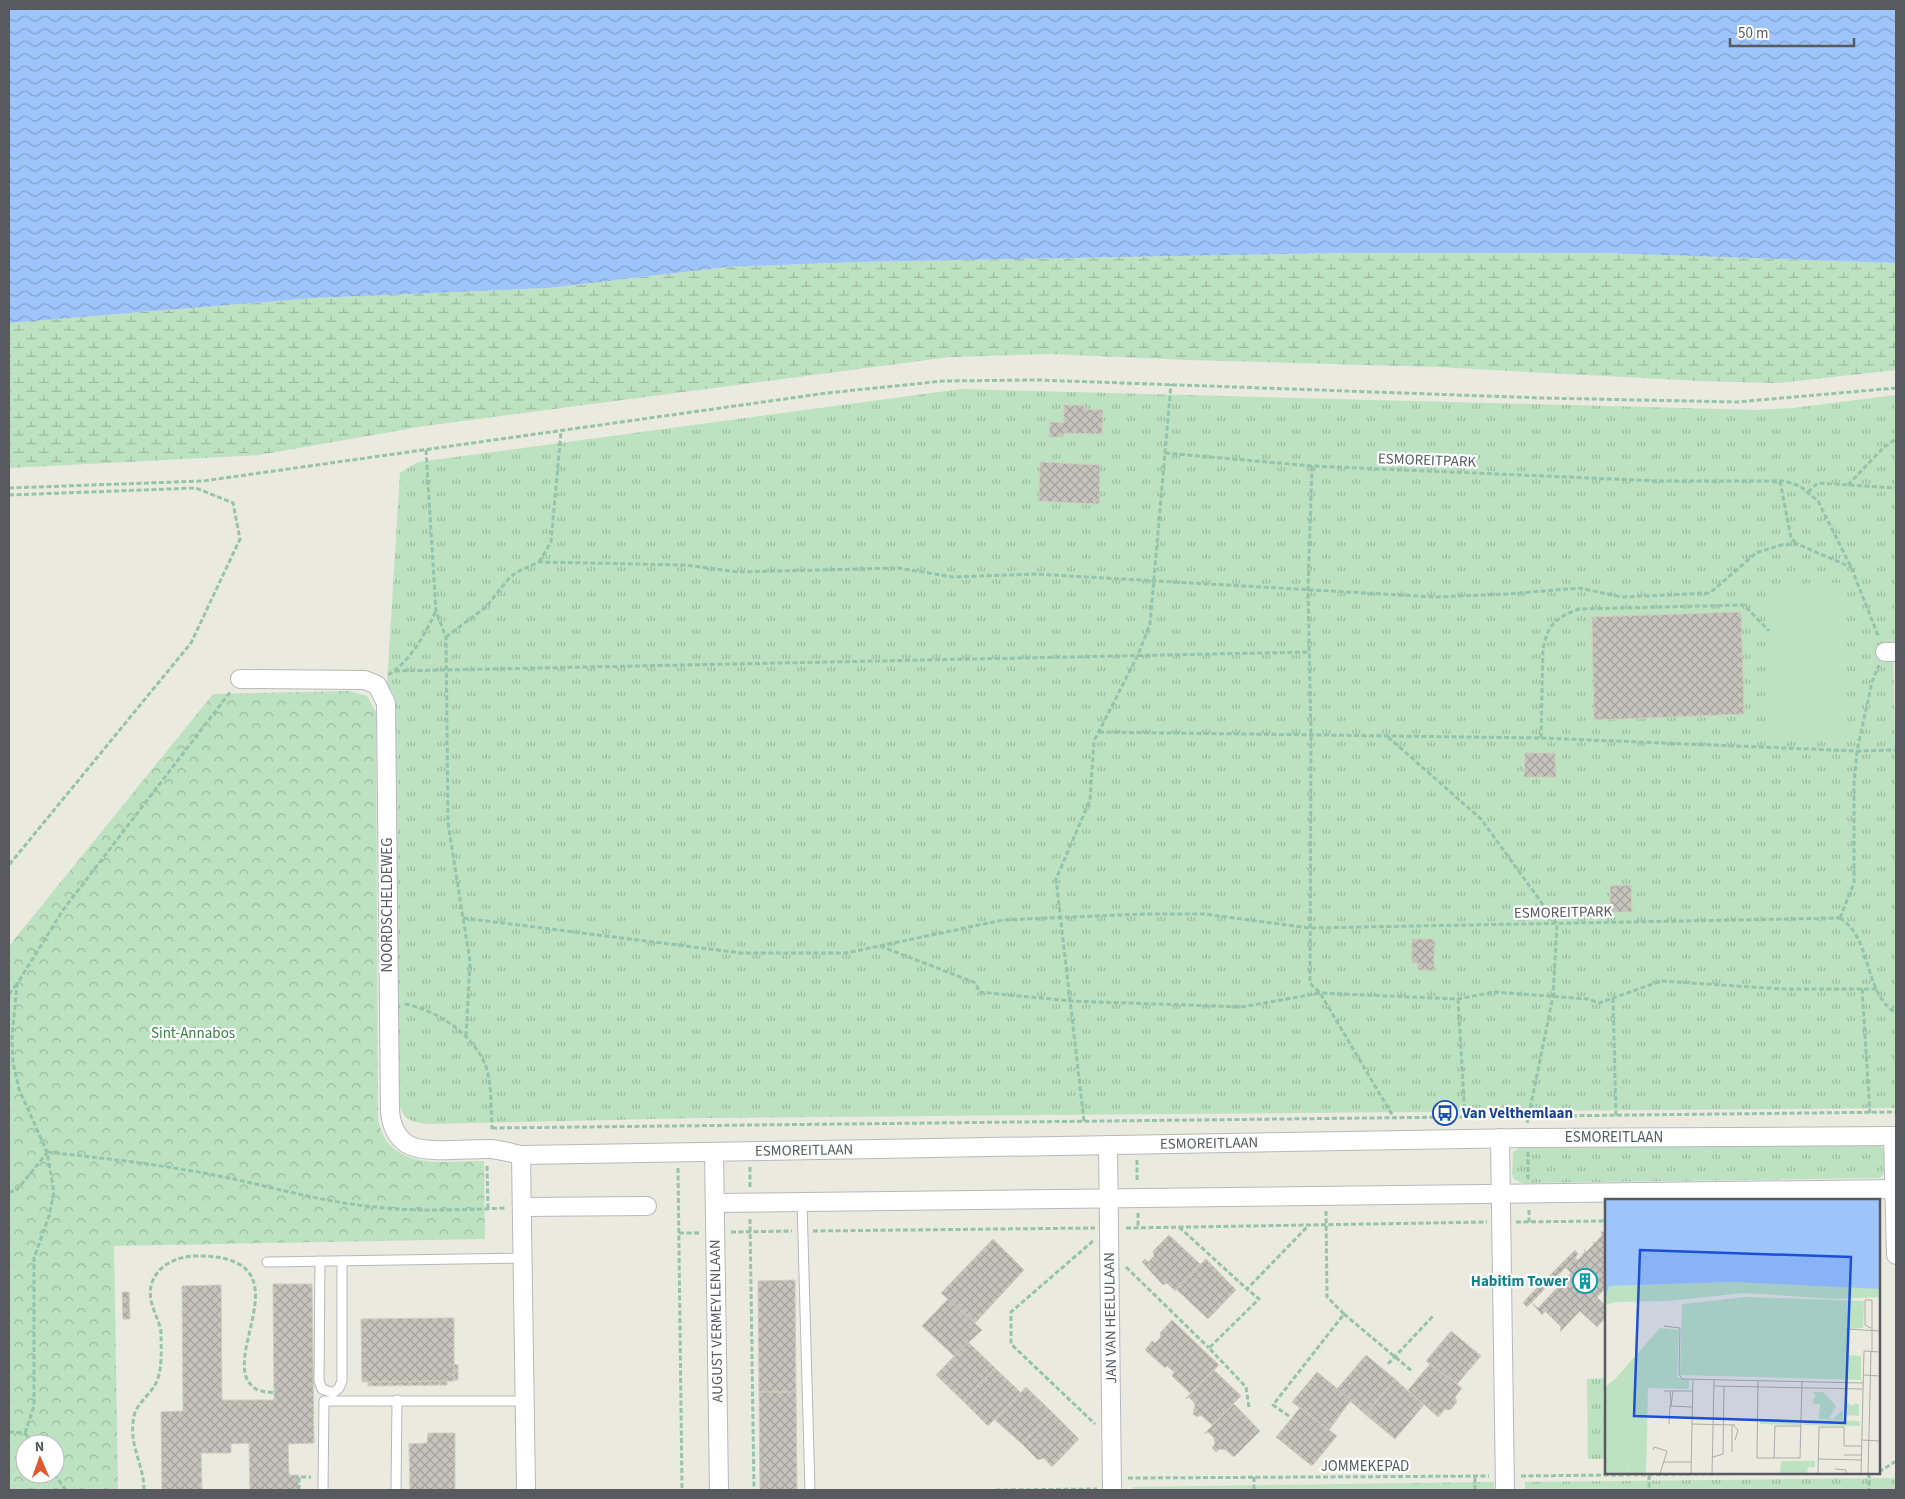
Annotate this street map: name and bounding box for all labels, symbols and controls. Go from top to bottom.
scale bar [1730,15,1854,47]
text: 50 m [1738,23,1768,44]
street label: ESMOREITPARK [1377,448,1477,473]
street label: NOORDSCHELDEWEG [377,837,398,973]
street label: ESMOREITPARK [1514,901,1613,924]
park label: Sint-Annabos [151,1023,235,1044]
bus stop icon: Van Velthemlaan [1432,1100,1458,1126]
place label: Van Velthemlaan [1461,1103,1573,1124]
street label: ESMOREITLAAN [1565,1127,1663,1148]
street label: ESMOREITLAAN [1160,1132,1258,1155]
street label: ESMOREITLAAN [755,1139,853,1162]
inset map [1605,1199,1880,1474]
street label: AUGUST VERMEYLENLAAN [705,1239,728,1403]
street label: JAN VAN HEELULAAN [1099,1252,1122,1384]
building icon: Habitim Tower [1572,1268,1598,1294]
place label: Habitim Tower [1471,1271,1568,1292]
north arrow [15,1434,65,1484]
text: N [35,1437,45,1457]
street label: JOMMEKEPAD [1321,1456,1409,1477]

